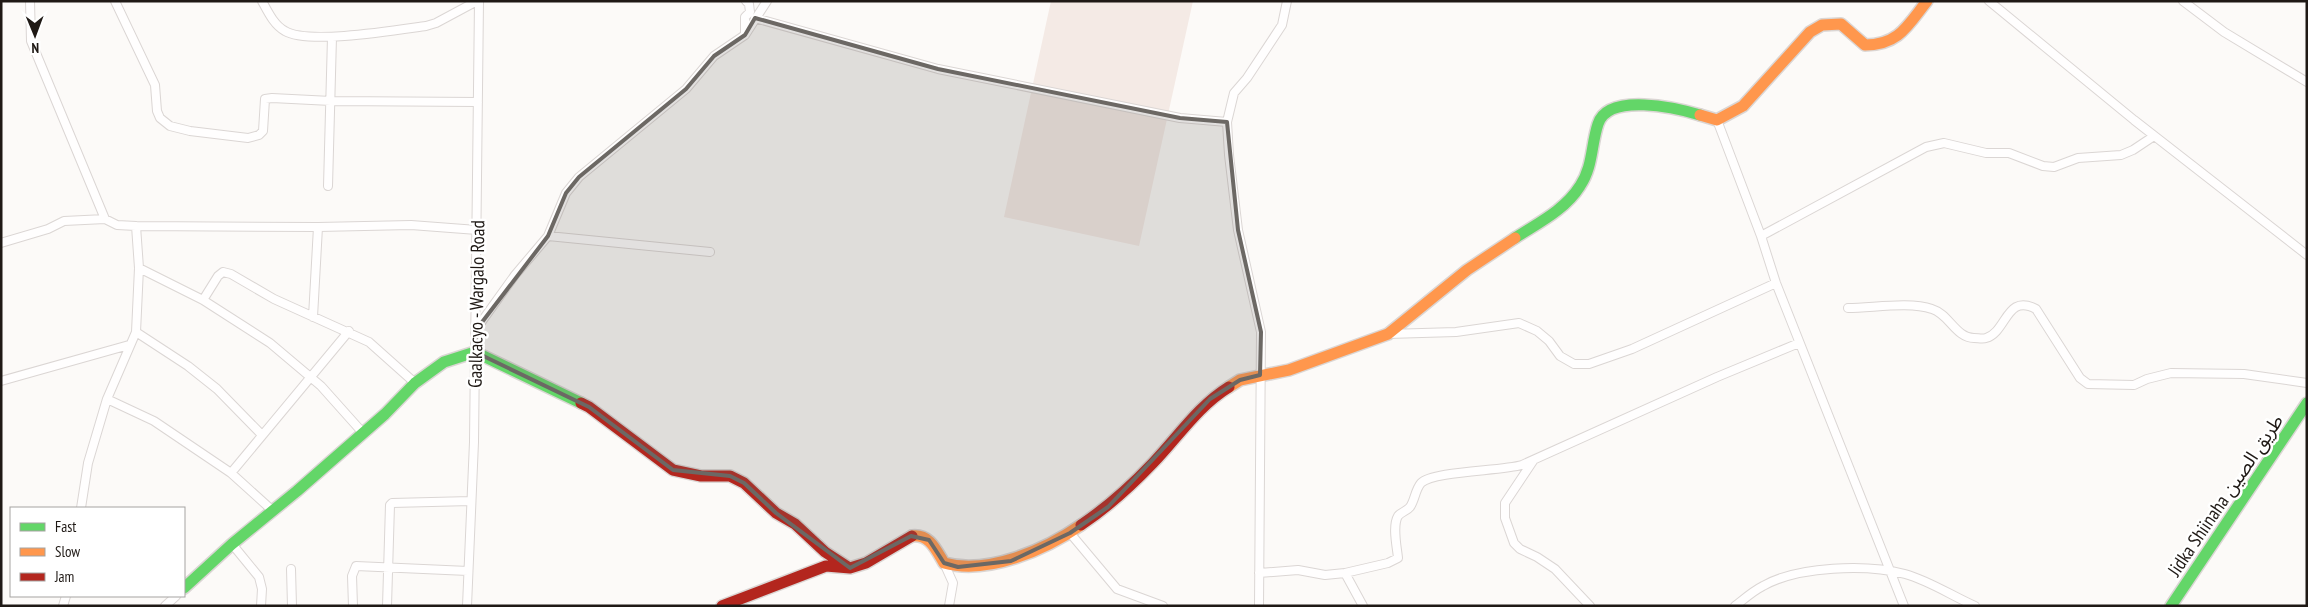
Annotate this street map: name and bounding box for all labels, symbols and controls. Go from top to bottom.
north arrow [10,10,60,60]
text: N [31,39,39,57]
street label: Gaalkacyo - Wargalo Road [463,220,489,388]
street label: Jidka Shiinaha طريق الصين [2161,409,2288,581]
legend [10,507,185,597]
text: Fast [55,517,76,536]
text: Slow [55,542,80,561]
text: Jam [54,567,74,586]

